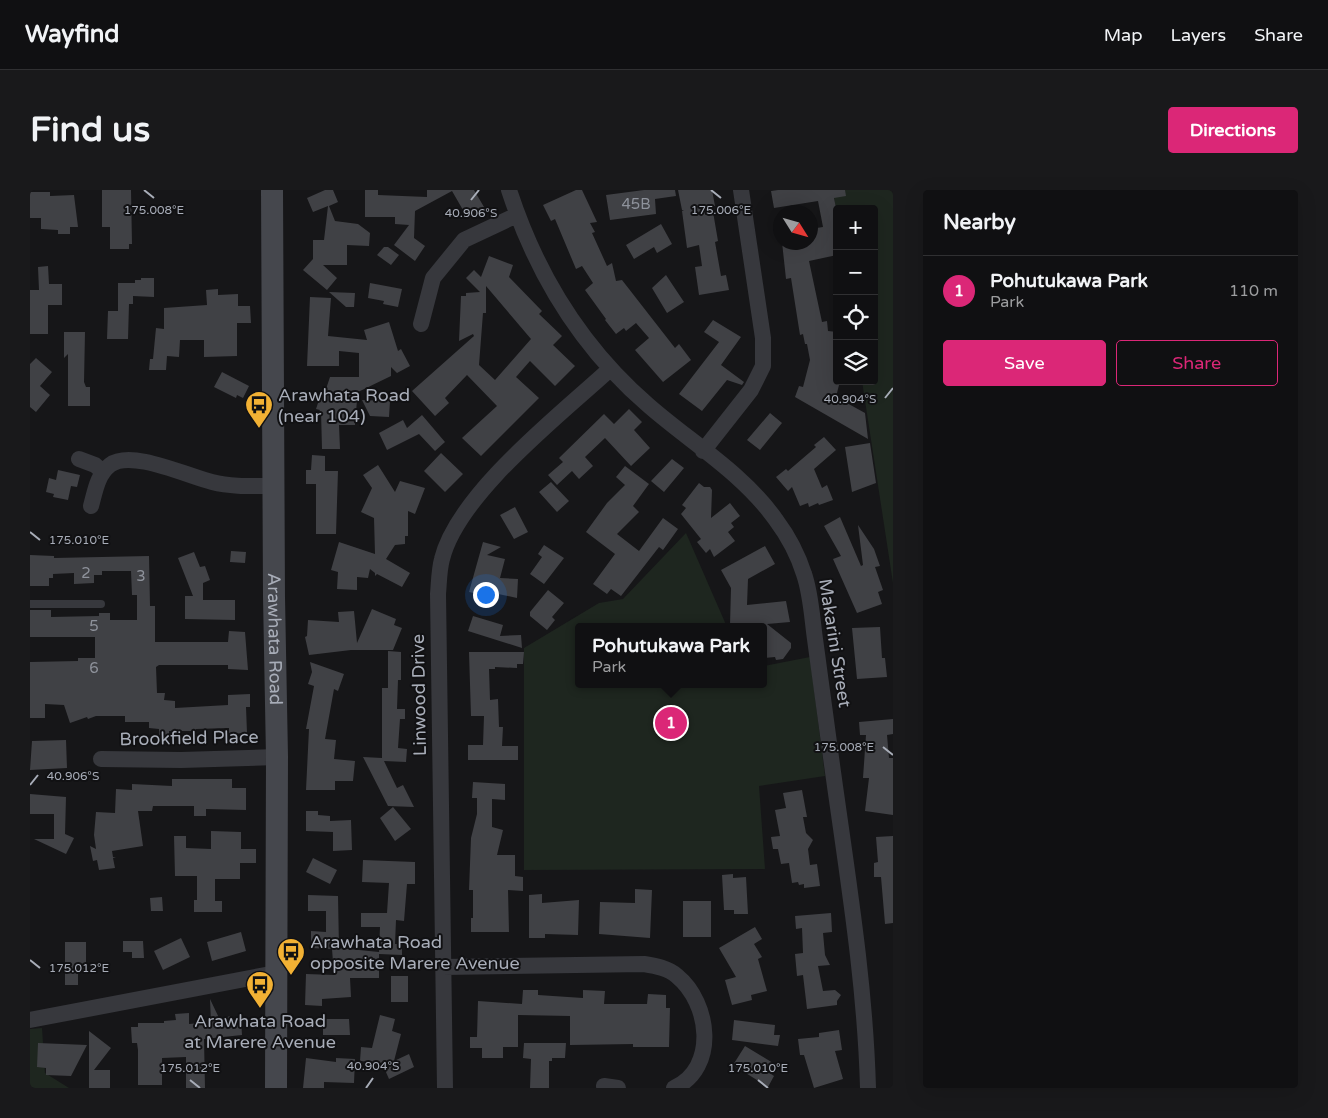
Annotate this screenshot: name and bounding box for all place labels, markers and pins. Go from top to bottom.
place label: Arawhata Road (near 104) [278,384,410,427]
bus stop icon: Arawhata Road (near 104) [244,390,274,429]
pin: 1 [655,704,687,742]
place label: Arawhata Road opposite Marere Avenue [310,931,520,974]
bus stop icon: Arawhata Road opposite Marere Avenue [276,937,306,976]
bus stop icon: Arawhata Road at Marere Avenue [245,970,275,1009]
place label: Arawhata Road at Marere Avenue [184,1010,336,1053]

